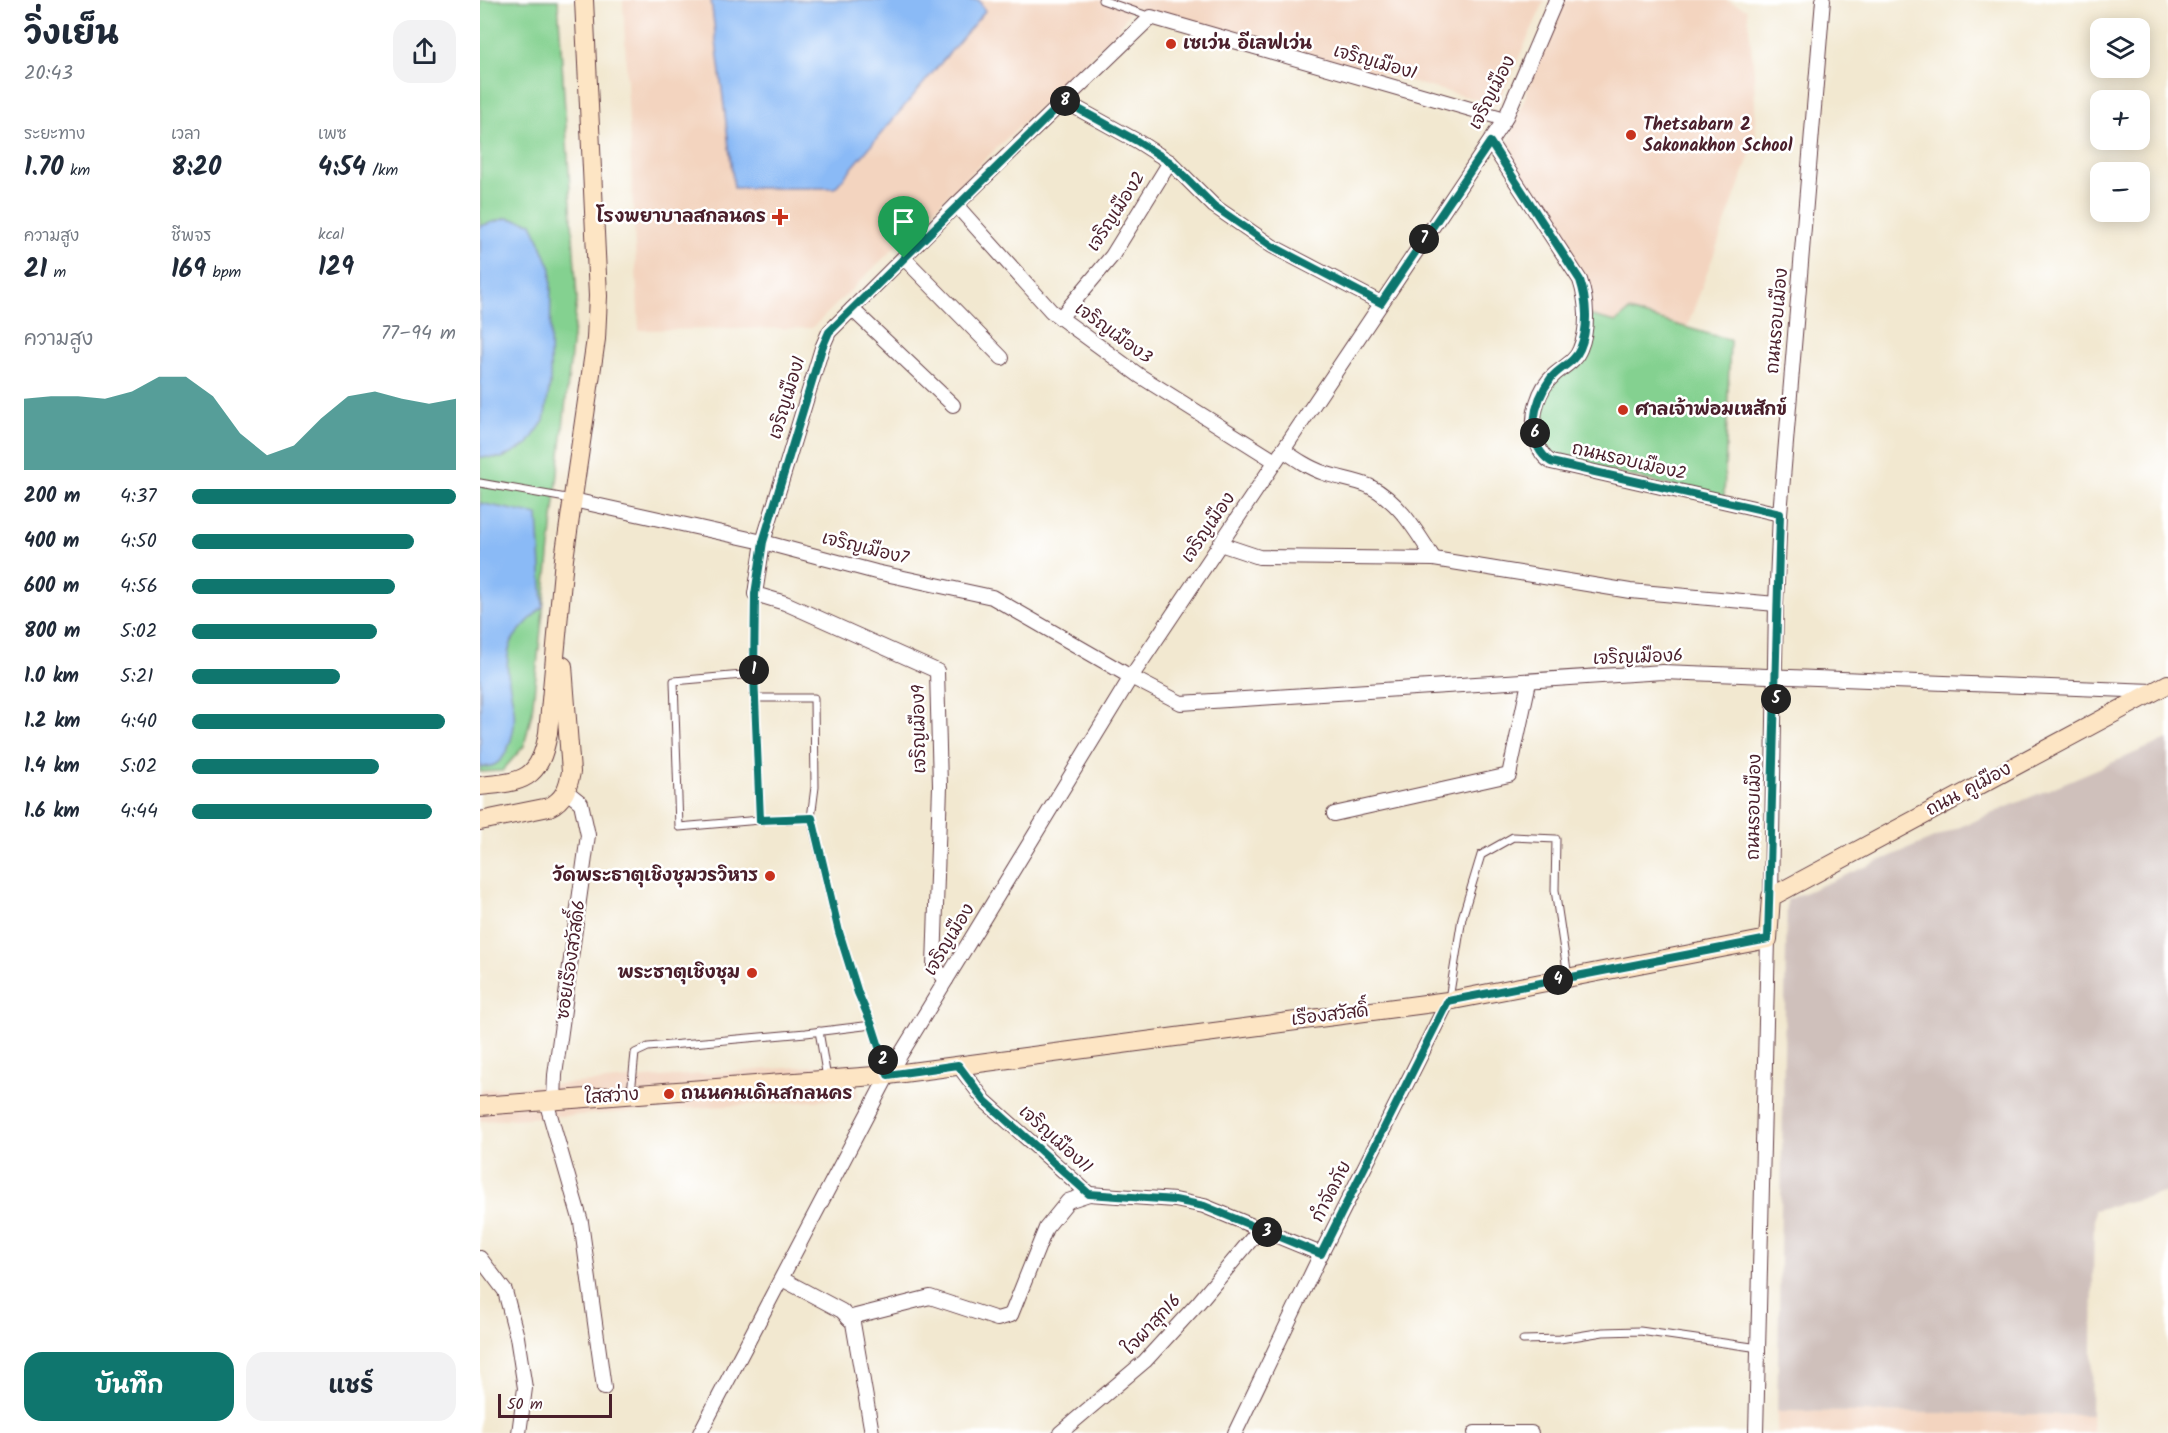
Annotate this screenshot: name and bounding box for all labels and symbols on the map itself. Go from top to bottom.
place label: เซเว่น อีเลฟเว่น [1183,30,1312,59]
marker: เซเว่น อีเลฟเว่น [1164,37,1178,51]
street label: เจริญเมือง1 [1330,37,1420,89]
street label: เจริญเมือง [1462,51,1524,135]
pin: 8 [1050,86,1080,116]
place label: Thetsabarn 2 Sakonakhon School [1643,111,1793,161]
marker: Thetsabarn 2 Sakonakhon School [1624,128,1638,142]
street label: เจริญเมือง2 [1080,166,1154,258]
pin [878,196,929,258]
place label: โรงพยาบาลสกลนคร [595,203,766,232]
marker: โรงพยาบาลสกลนคร [771,208,789,226]
pin: 7 [1409,224,1439,254]
street label: ถนนรอบเมือง [1759,267,1797,375]
street label: เจริญเมือง3 [1068,296,1158,372]
street label: เจริญเมือง1 [762,353,814,443]
place label: ศาลเจ้าพ่อมเหสักข์ [1635,396,1787,425]
marker: ศาลเจ้าพ่อมเหสักข์ [1616,403,1630,417]
pin: 6 [1520,418,1550,448]
street label: ถนนรอบเมือง2 [1569,435,1689,489]
street label: เจริญเมือง [1175,487,1243,569]
street label: เจริญเมือง7 [819,524,912,574]
street label: เจริญเมือง6 [1592,642,1684,674]
pin: 1 [739,655,769,685]
street label: เจริญเมือง9 [905,684,935,774]
pin: 5 [1761,684,1791,714]
street label: ถนนรอบเมือง [1740,754,1770,860]
street label: ถนน คูเมือง [1921,755,2017,825]
place label: วัดพระธาตุเชิงชุมวรวิหาร [553,862,758,891]
marker: วัดพระธาตุเชิงชุมวรวิหาร [763,869,777,883]
street label: ซอยเรืองสวัสดิ์6 [545,898,595,1022]
street label: เจริญเมือง [917,898,983,982]
place label: พระธาตุเชิงชุม [617,959,740,988]
pin: 4 [1543,965,1573,995]
marker: พระธาตุเชิงชุม [745,966,759,980]
street label: เรืองสวัสดิ์ [1289,993,1370,1035]
pin: 2 [868,1045,898,1075]
place label: ถนนคนเดินสกลนคร [681,1080,852,1109]
street label: ใสสว่าง [584,1081,640,1113]
marker: ถนนคนเดินสกลนคร [662,1087,676,1101]
street label: เจริญเมือง11 [1011,1099,1099,1181]
street label: กำจัดภัย [1304,1156,1360,1228]
pin: 3 [1252,1217,1282,1247]
street label: ใจผาสุก16 [1117,1288,1189,1362]
scale bar [498,1391,612,1418]

